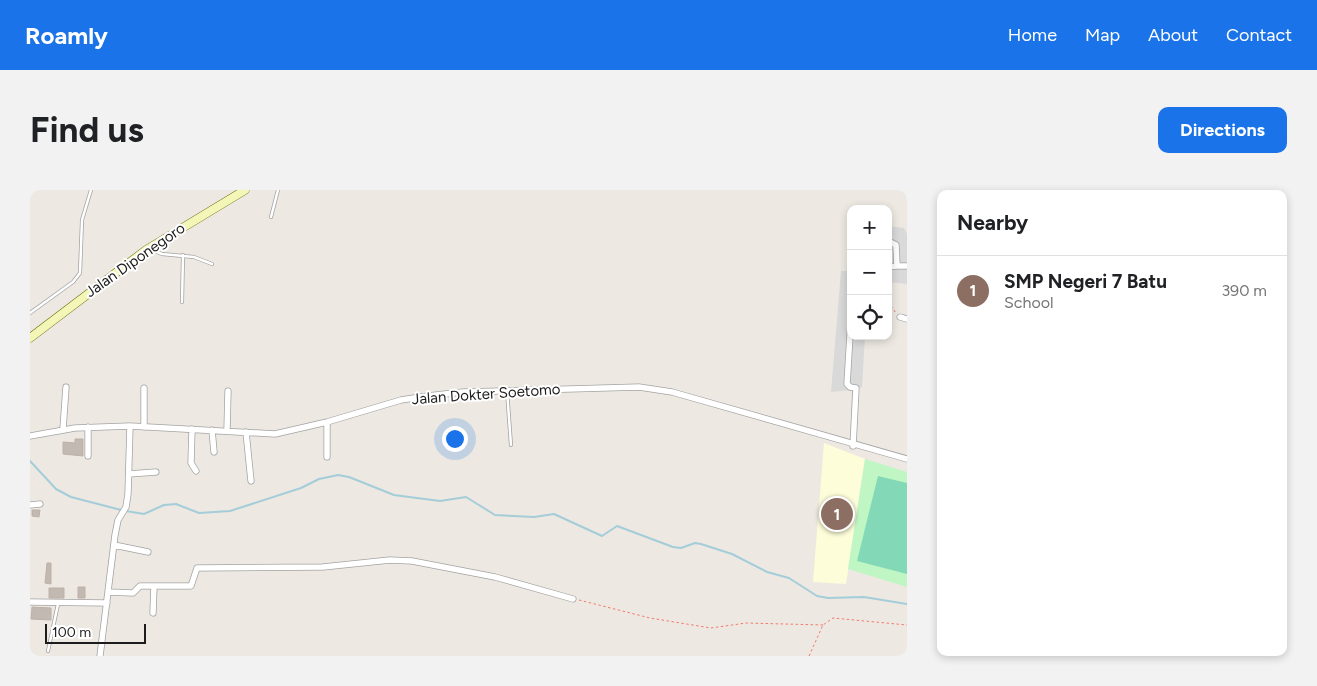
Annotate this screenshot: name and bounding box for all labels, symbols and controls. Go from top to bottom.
text: Roamly [25,21,108,50]
text: Home [1008,24,1057,46]
text: Map [1085,24,1120,46]
text: About [1148,24,1198,46]
text: Contact [1226,24,1292,46]
button: Directions [1158,107,1287,153]
text: Find us [30,109,144,151]
map controls [847,205,892,340]
button: + [847,205,892,250]
text: Nearby [957,210,1028,235]
street label: Jalan Diponegoro [82,219,189,301]
button: − [847,250,892,295]
text: SMP Negeri 7 Batu [1004,270,1167,293]
text: 1 [970,281,976,300]
text: 390 m [1221,281,1267,300]
text: School [1004,293,1054,312]
button: locate [847,295,892,340]
street label: Jalan Dokter Soetomo [411,380,561,408]
your location [442,426,468,452]
pin: 1 [821,495,853,533]
scale bar [45,621,146,644]
text: 100 m [52,624,91,641]

